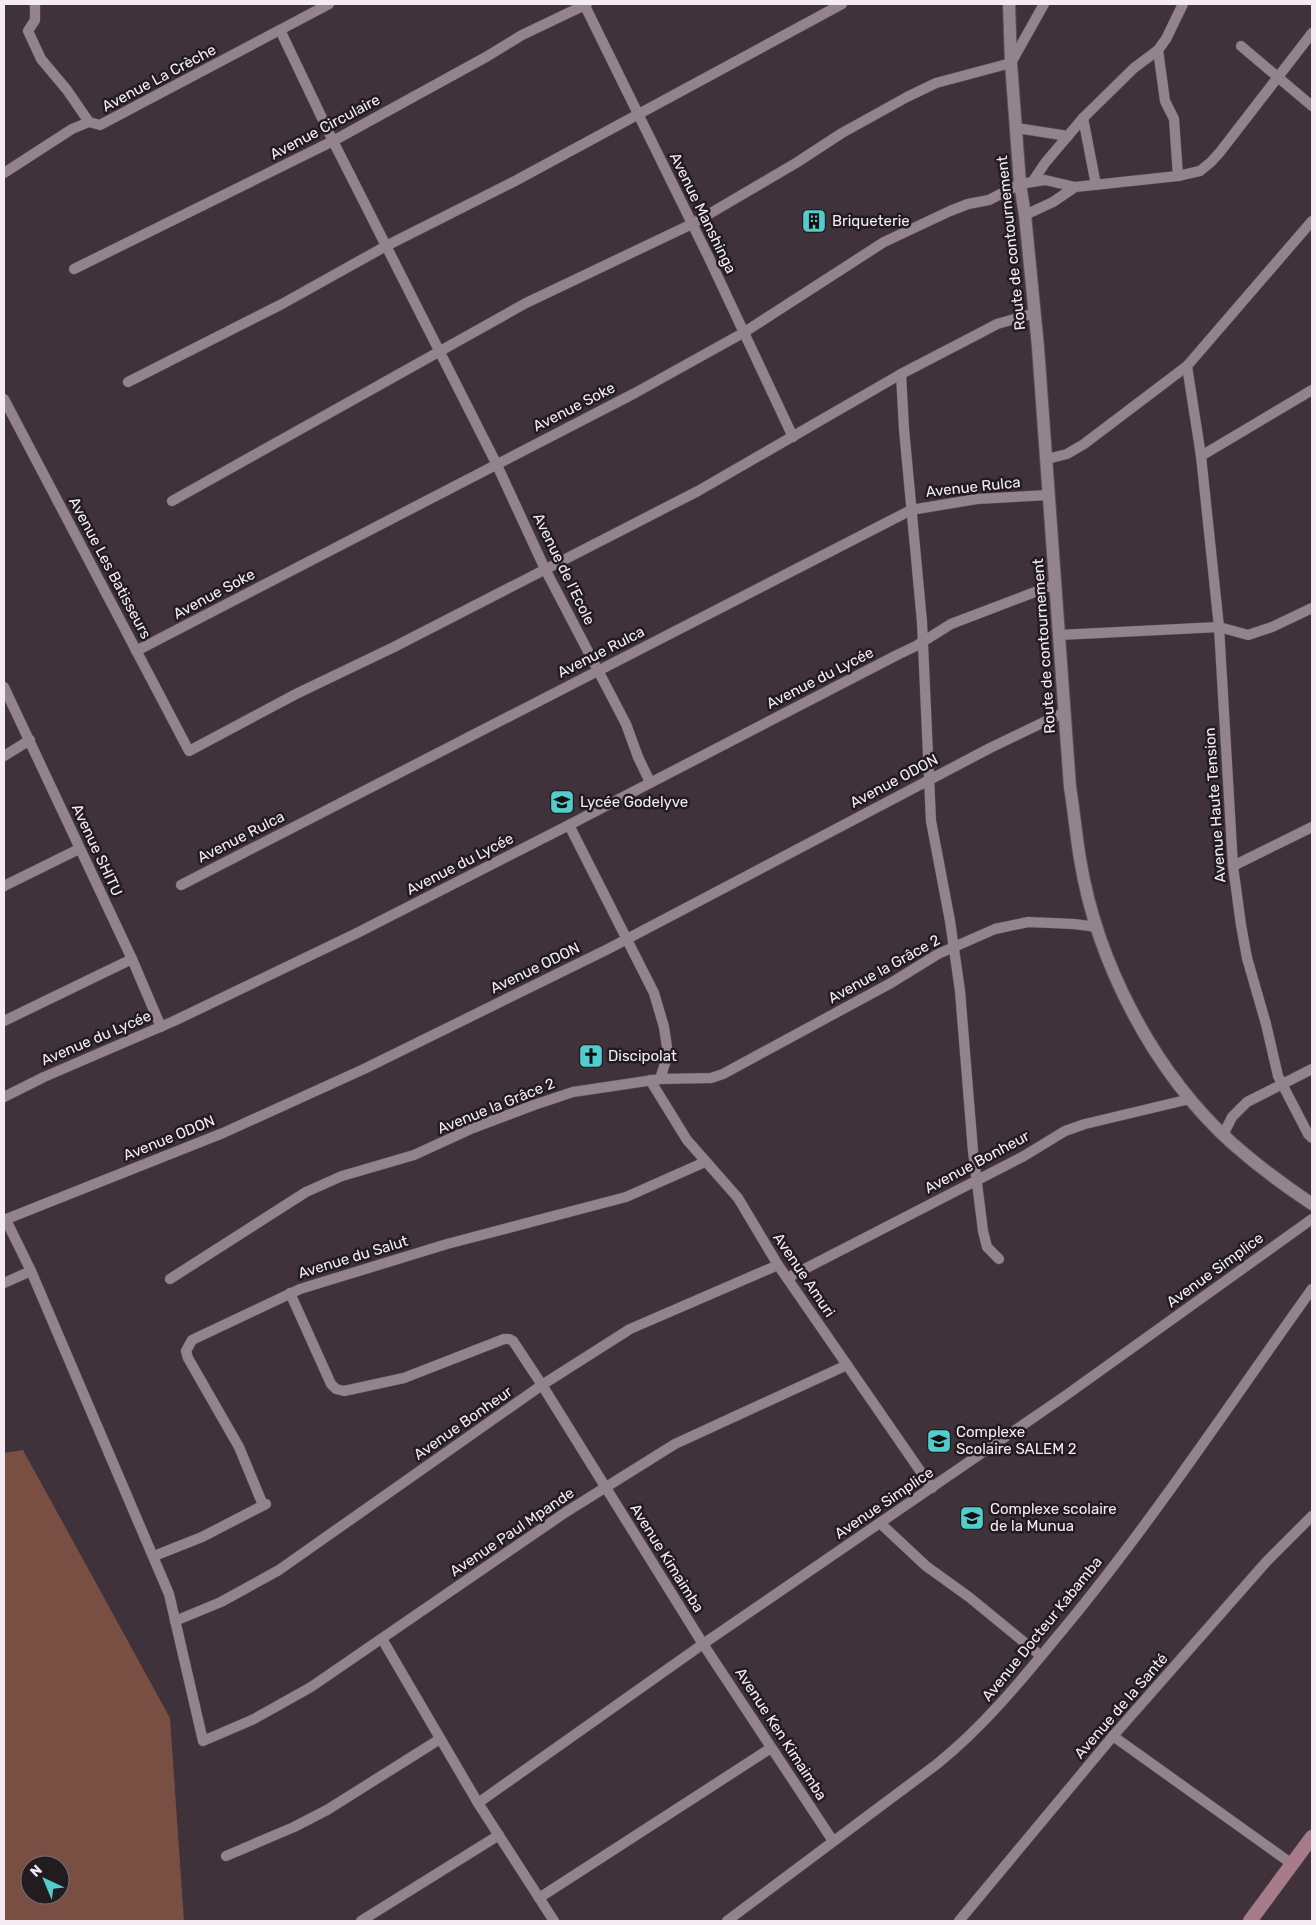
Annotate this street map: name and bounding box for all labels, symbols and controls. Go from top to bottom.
street label: Avenue La Crèche [99,40,219,116]
street label: Avenue Circulaire [267,90,383,164]
street label: Avenue Manshinga [666,150,740,276]
street label: Route de contournement [993,155,1029,331]
building icon: Briqueterie [801,208,827,234]
place label: Briqueterie [832,212,910,230]
street label: Avenue Soke [530,379,618,435]
street label: Avenue Rulca [925,473,1021,501]
street label: Avenue Les Batisseurs [65,494,155,642]
street label: Avenue de l'Ecole [529,510,599,628]
street label: Route de contournement [1029,558,1059,734]
street label: Avenue Soke [170,565,258,623]
street label: Avenue Rulca [554,622,648,682]
street label: Avenue du Lycée [763,643,877,713]
street label: Avenue Haute Tension [1201,727,1229,883]
street label: Avenue ODON [847,750,941,812]
school or university icon: Lycée Godelyve [549,789,575,815]
place label: Lycée Godelyve [580,793,688,811]
street label: Avenue SHITU [68,801,126,899]
street label: Avenue Rulca [194,807,288,867]
street label: Avenue du Lycée [403,829,517,899]
street label: Avenue la Grâce 2 [825,931,943,1007]
street label: Avenue ODON [487,939,583,997]
street label: Avenue du Lycée [38,1007,154,1069]
church icon: Discipolat [578,1043,604,1069]
place label: Discipolat [608,1047,677,1065]
street label: Avenue la Grâce 2 [435,1074,558,1138]
street label: Avenue ODON [121,1111,217,1165]
street label: Avenue Bonheur [921,1127,1033,1197]
street label: Avenue Simplice [1163,1229,1267,1311]
street label: Avenue Amuri [769,1230,839,1320]
street label: Avenue du Salut [296,1232,410,1282]
street label: Avenue Bonheur [410,1382,516,1464]
place label: Complexe Scolaire SALEM 2 [956,1423,1077,1458]
school or university icon: Complexe Scolaire SALEM 2 [926,1428,952,1454]
street label: Avenue Simplice [831,1463,937,1543]
street label: Avenue Paul Mpande [446,1484,578,1580]
street label: Avenue Kimaimba [626,1500,708,1616]
place label: Complexe scolaire de la Munua [990,1500,1117,1535]
school or university icon: Complexe scolaire de la Munua [959,1505,985,1531]
street label: Avenue Docteur Kabamba [978,1553,1106,1705]
street label: Avenue de la Santé [1070,1650,1172,1762]
street label: Avenue Ken Kimaimba [731,1664,831,1804]
north arrow [20,1855,70,1905]
text: N [27,1861,46,1881]

